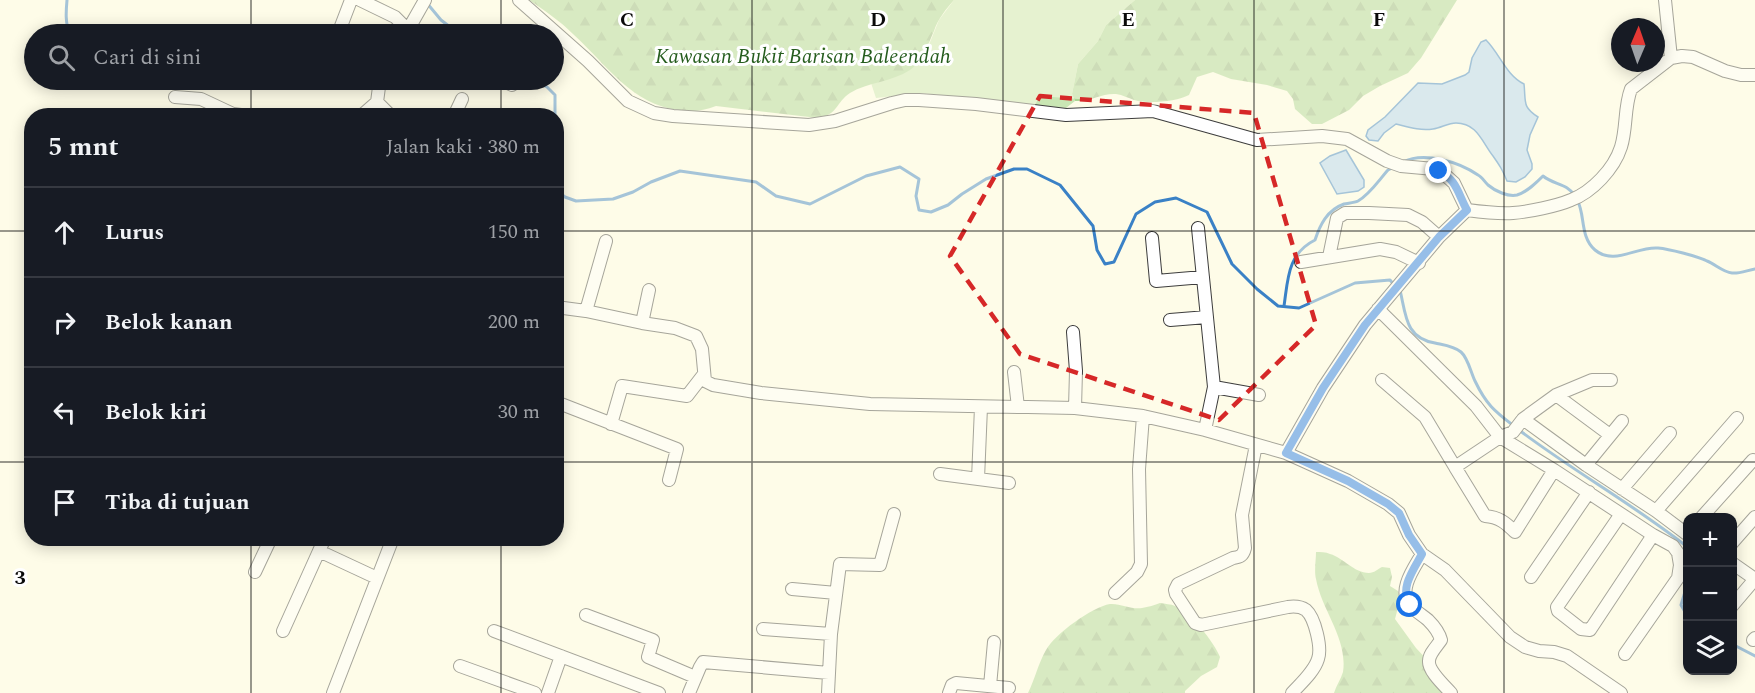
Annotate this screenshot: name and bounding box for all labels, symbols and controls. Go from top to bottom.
text: C [620,5,634,35]
text: D [870,5,886,35]
text: E [1121,5,1135,35]
text: F [1373,5,1385,35]
north arrow [1611,18,1665,72]
search box [24,24,564,90]
icon: search [45,41,78,74]
text: Cari di sini [93,41,202,74]
park label: Kawasan Bukit Barisan Baleendah [655,41,951,73]
text: 5 mnt [48,127,119,167]
text: Jalan kaki · 380 m [386,132,540,162]
route end [1425,157,1451,183]
icon: ahead [48,216,81,249]
text: Lurus [105,216,164,249]
text: 150 m [488,217,540,247]
icon: right [48,306,81,339]
text: Belok kanan [105,306,233,339]
text: 200 m [488,307,540,337]
icon: left [48,396,81,429]
text: Belok kiri [105,396,207,429]
text: 30 m [498,397,540,427]
icon: arrive [48,486,81,519]
text: Tiba di tujuan [105,486,250,519]
map controls [1683,513,1737,675]
button: + [1683,513,1737,567]
text: 3 [14,563,26,593]
button: − [1683,567,1737,621]
route start [1396,591,1422,617]
button: layers [1683,621,1737,675]

